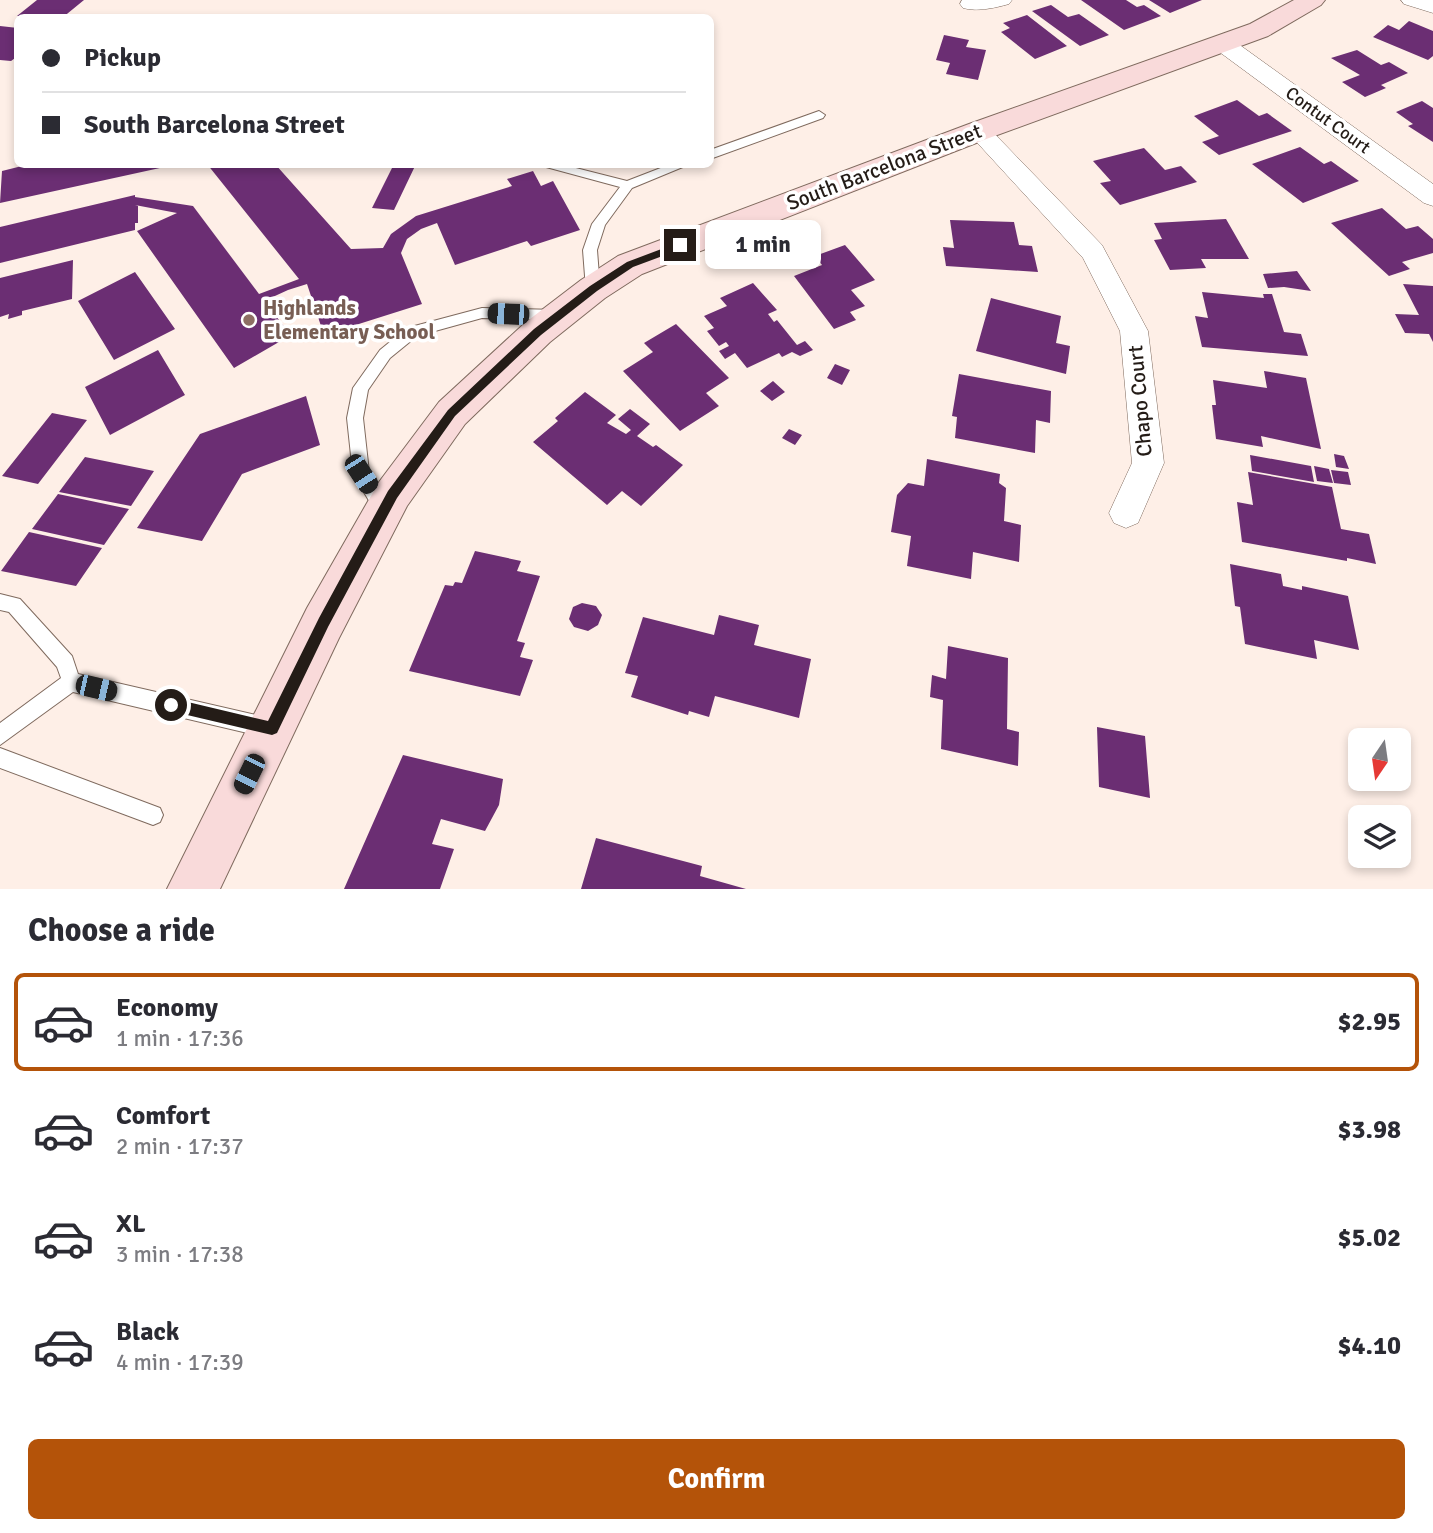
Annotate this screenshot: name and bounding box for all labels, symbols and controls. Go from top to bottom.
text: Pickup [84,42,161,74]
street label: Contut Court [1281,82,1375,158]
text: South Barcelona Street [84,109,345,141]
street label: South Barcelona Street [783,118,985,216]
callout: 1 min [704,220,820,270]
route end [664,229,696,261]
text: 1 min [735,230,791,259]
place label: Highlands Elementary School [263,295,435,345]
car [487,303,530,325]
marker: Highlands Elementary School [241,312,257,328]
street label: Chapo Court [1122,344,1158,458]
car [341,451,382,497]
car [74,673,119,703]
route start [155,689,187,721]
north arrow [1348,728,1410,791]
map controls [1348,728,1411,868]
car [231,751,268,797]
button: layers [1348,805,1411,868]
text: Choose a ride [28,911,215,950]
icon: car [32,991,95,1054]
text: Economy [116,992,218,1024]
text: $2.95 [1337,1006,1401,1038]
text: 1 min · 17:36 [116,1024,244,1053]
icon: car [32,1099,95,1162]
text: Comfort [116,1100,210,1132]
text: $3.98 [1337,1114,1401,1146]
text: 2 min · 17:37 [116,1132,244,1161]
icon: car [32,1207,95,1270]
text: XL [116,1208,146,1240]
text: $5.02 [1337,1222,1401,1254]
text: 3 min · 17:38 [116,1240,244,1269]
icon: car [32,1315,95,1378]
text: Black [116,1316,179,1348]
text: $4.10 [1337,1330,1401,1362]
text: 4 min · 17:39 [116,1348,244,1377]
button: Confirm [28,1439,1405,1519]

